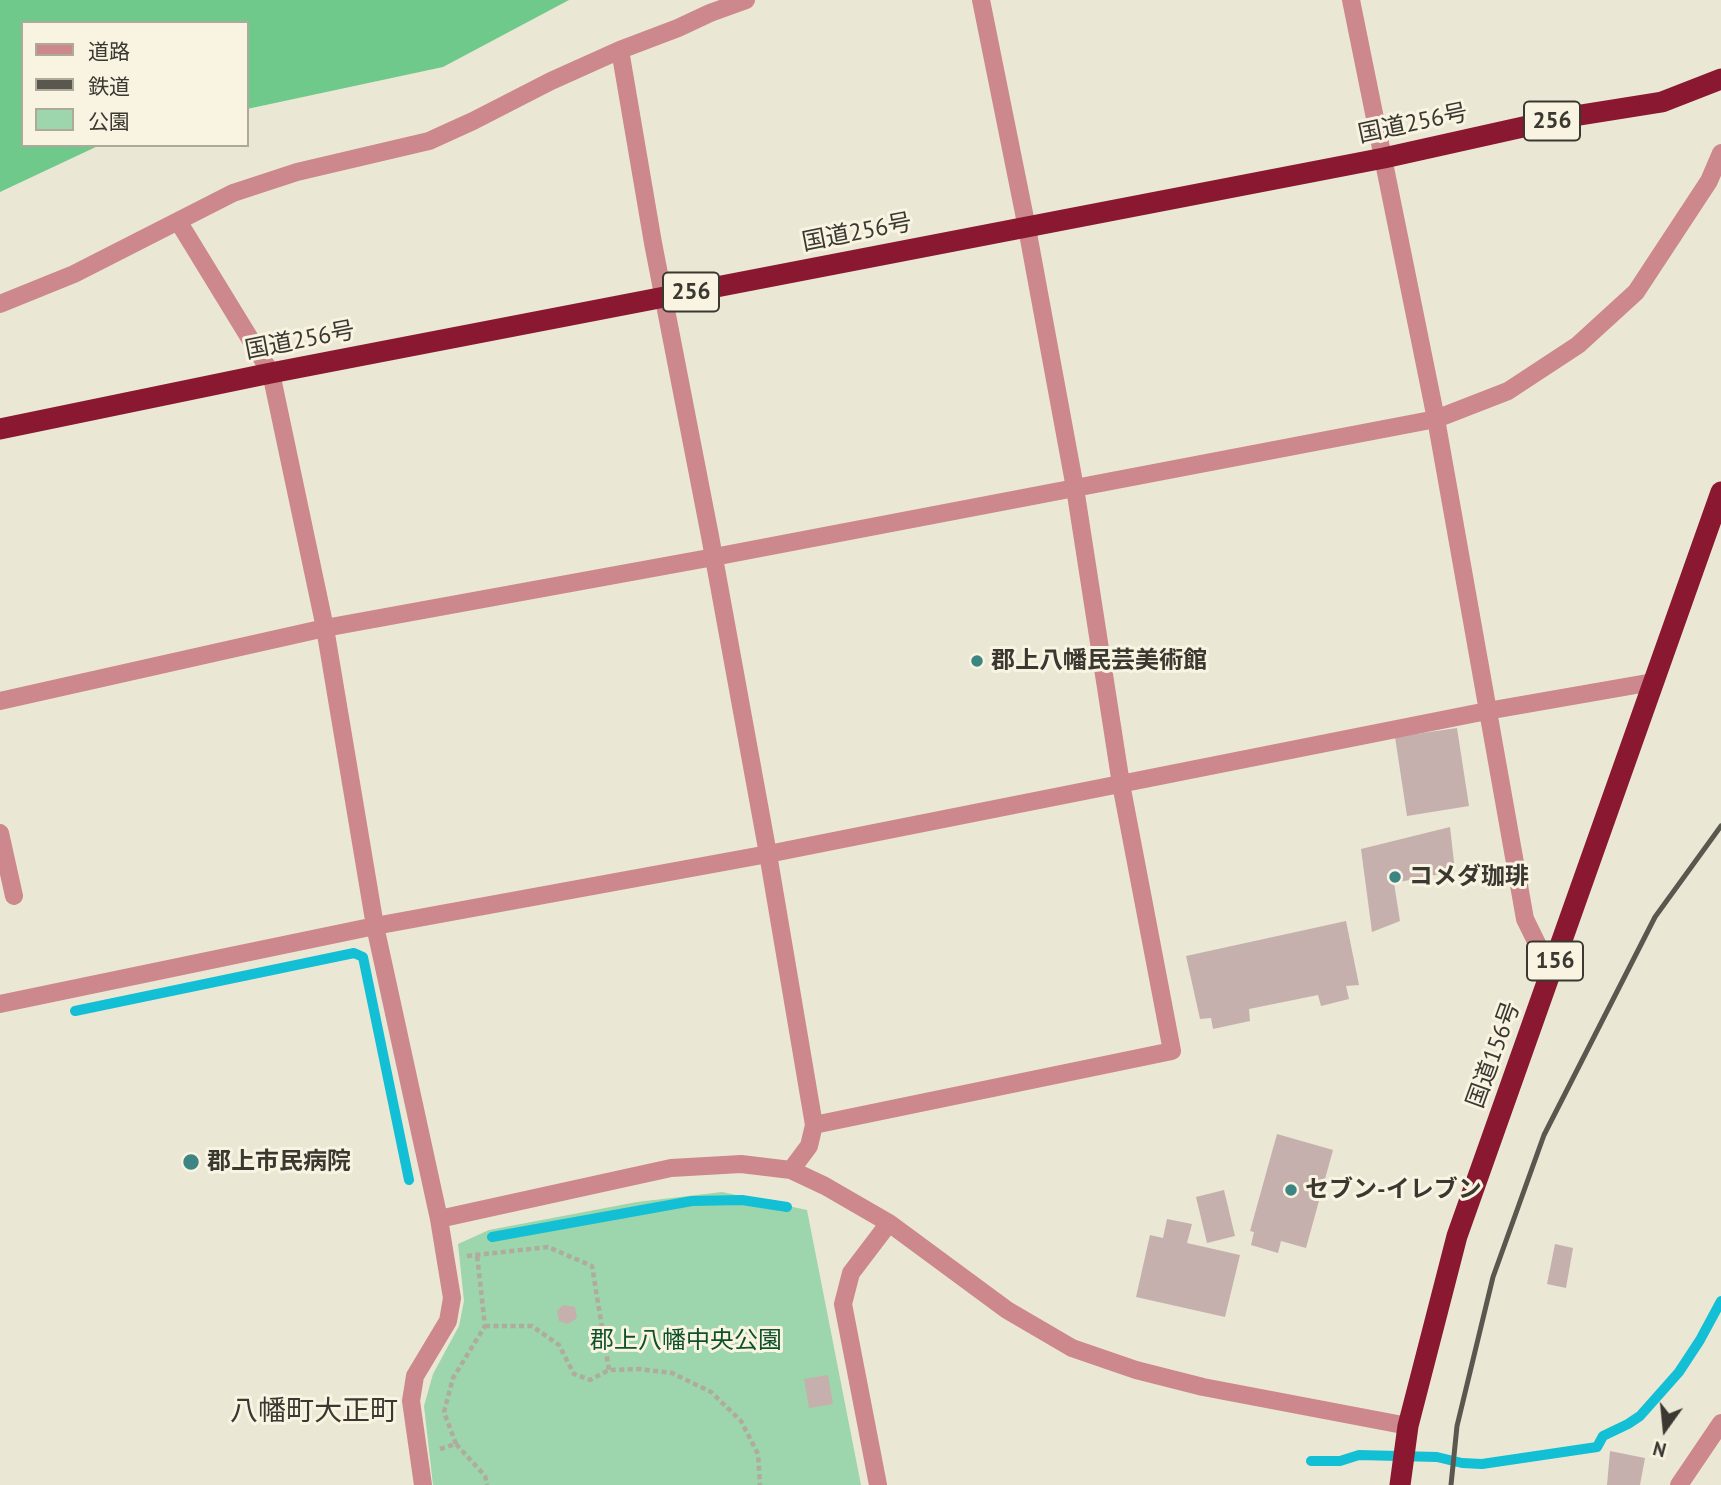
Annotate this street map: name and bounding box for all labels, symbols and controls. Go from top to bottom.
legend [21,21,248,147]
text: 道路 [88,38,130,65]
text: 鉄道 [88,73,130,100]
street label: 国道256号 [1356,98,1470,150]
road number: 256 [1524,102,1580,140]
text: 公園 [88,108,130,135]
street label: 国道256号 [800,208,914,258]
road number: 256 [663,272,719,312]
street label: 国道256号 [243,316,357,366]
place label: 郡上八幡民芸美術館 [991,647,1207,675]
marker: 郡上八幡民芸美術館 [969,653,985,669]
place label: コメダ珈琲 [1409,863,1529,891]
marker: コメダ珈琲 [1387,869,1403,885]
road number: 156 [1527,942,1583,980]
street label: 国道156号 [1461,998,1527,1112]
place label: 郡上市民病院 [207,1148,351,1176]
marker: 郡上市民病院 [181,1152,201,1172]
place label: セブン-イレブン [1305,1176,1482,1204]
marker: セブン-イレブン [1283,1182,1299,1198]
park label: 郡上八幡中央公園 [590,1327,782,1355]
north arrow [1630,1394,1700,1464]
district label: 八幡町大正町 [230,1395,398,1429]
text: N [1650,1436,1669,1462]

